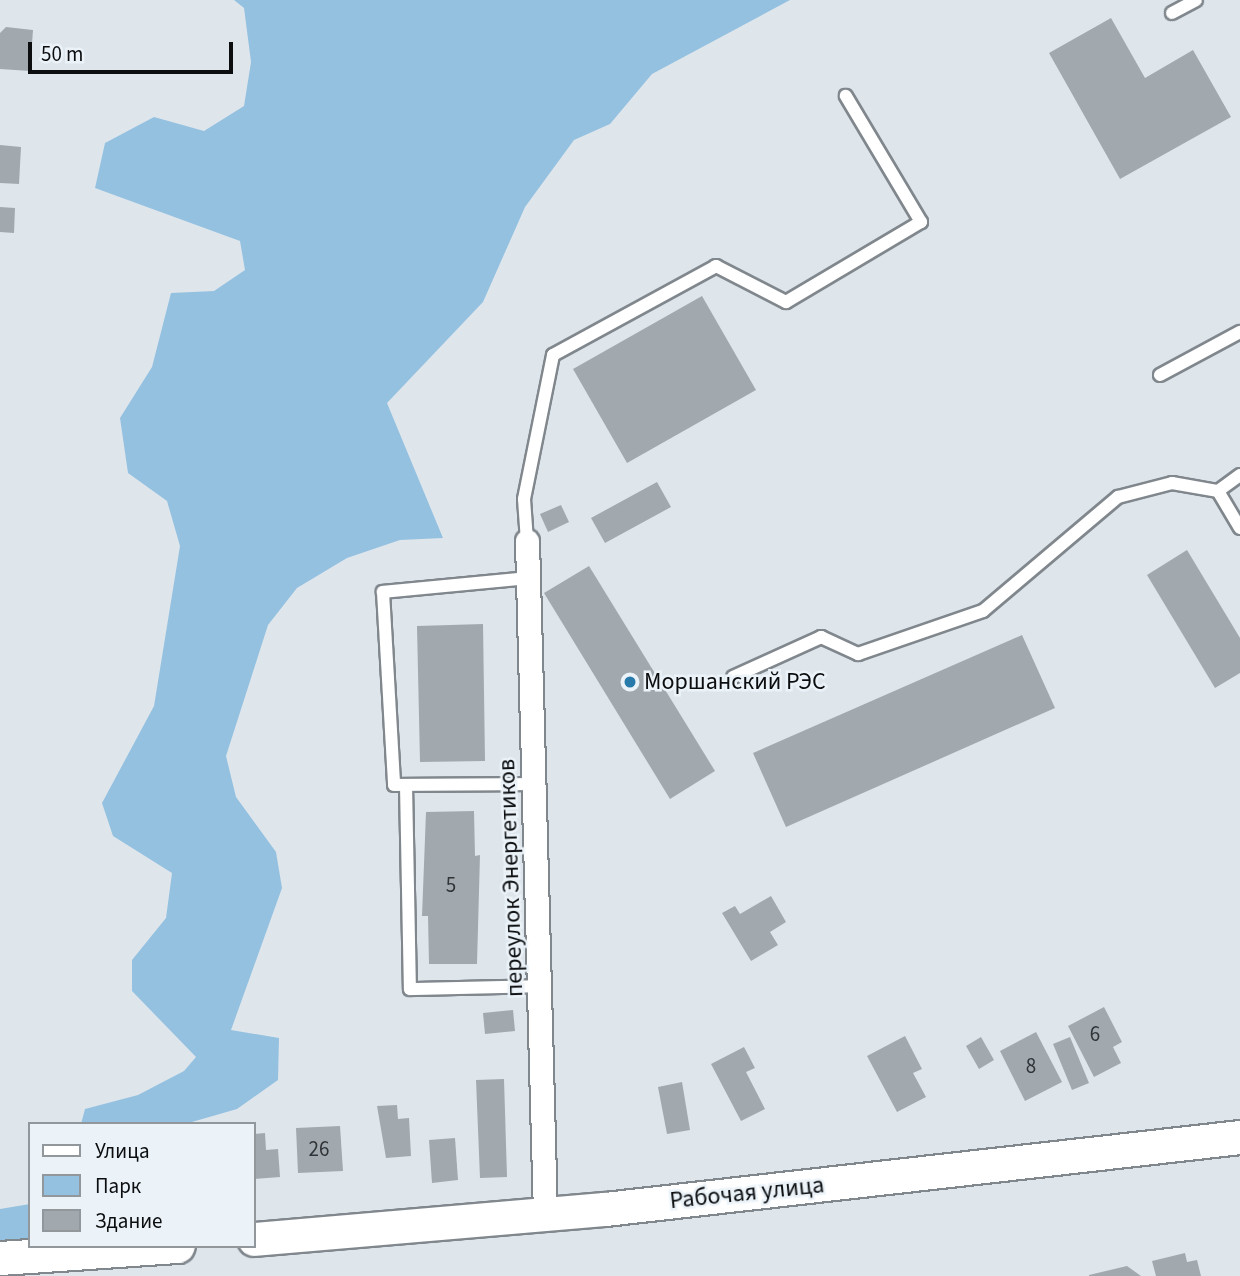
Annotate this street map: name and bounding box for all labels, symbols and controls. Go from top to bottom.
scale bar [32,28,236,72]
text: 50 m [41,39,83,69]
place label: Моршанский РЭС [644,668,826,696]
marker: Моршанский РЭС [622,674,638,690]
street label: переулок Энергетиков [492,758,530,998]
house number: 5 [446,872,456,898]
house number: 6 [1090,1021,1100,1047]
house number: 8 [1026,1053,1036,1079]
legend [28,1122,256,1248]
text: Улица [95,1136,150,1166]
house number: 26 [309,1136,329,1162]
text: Парк [95,1171,141,1201]
street label: Рабочая улица [668,1171,826,1215]
text: Здание [95,1206,163,1236]

